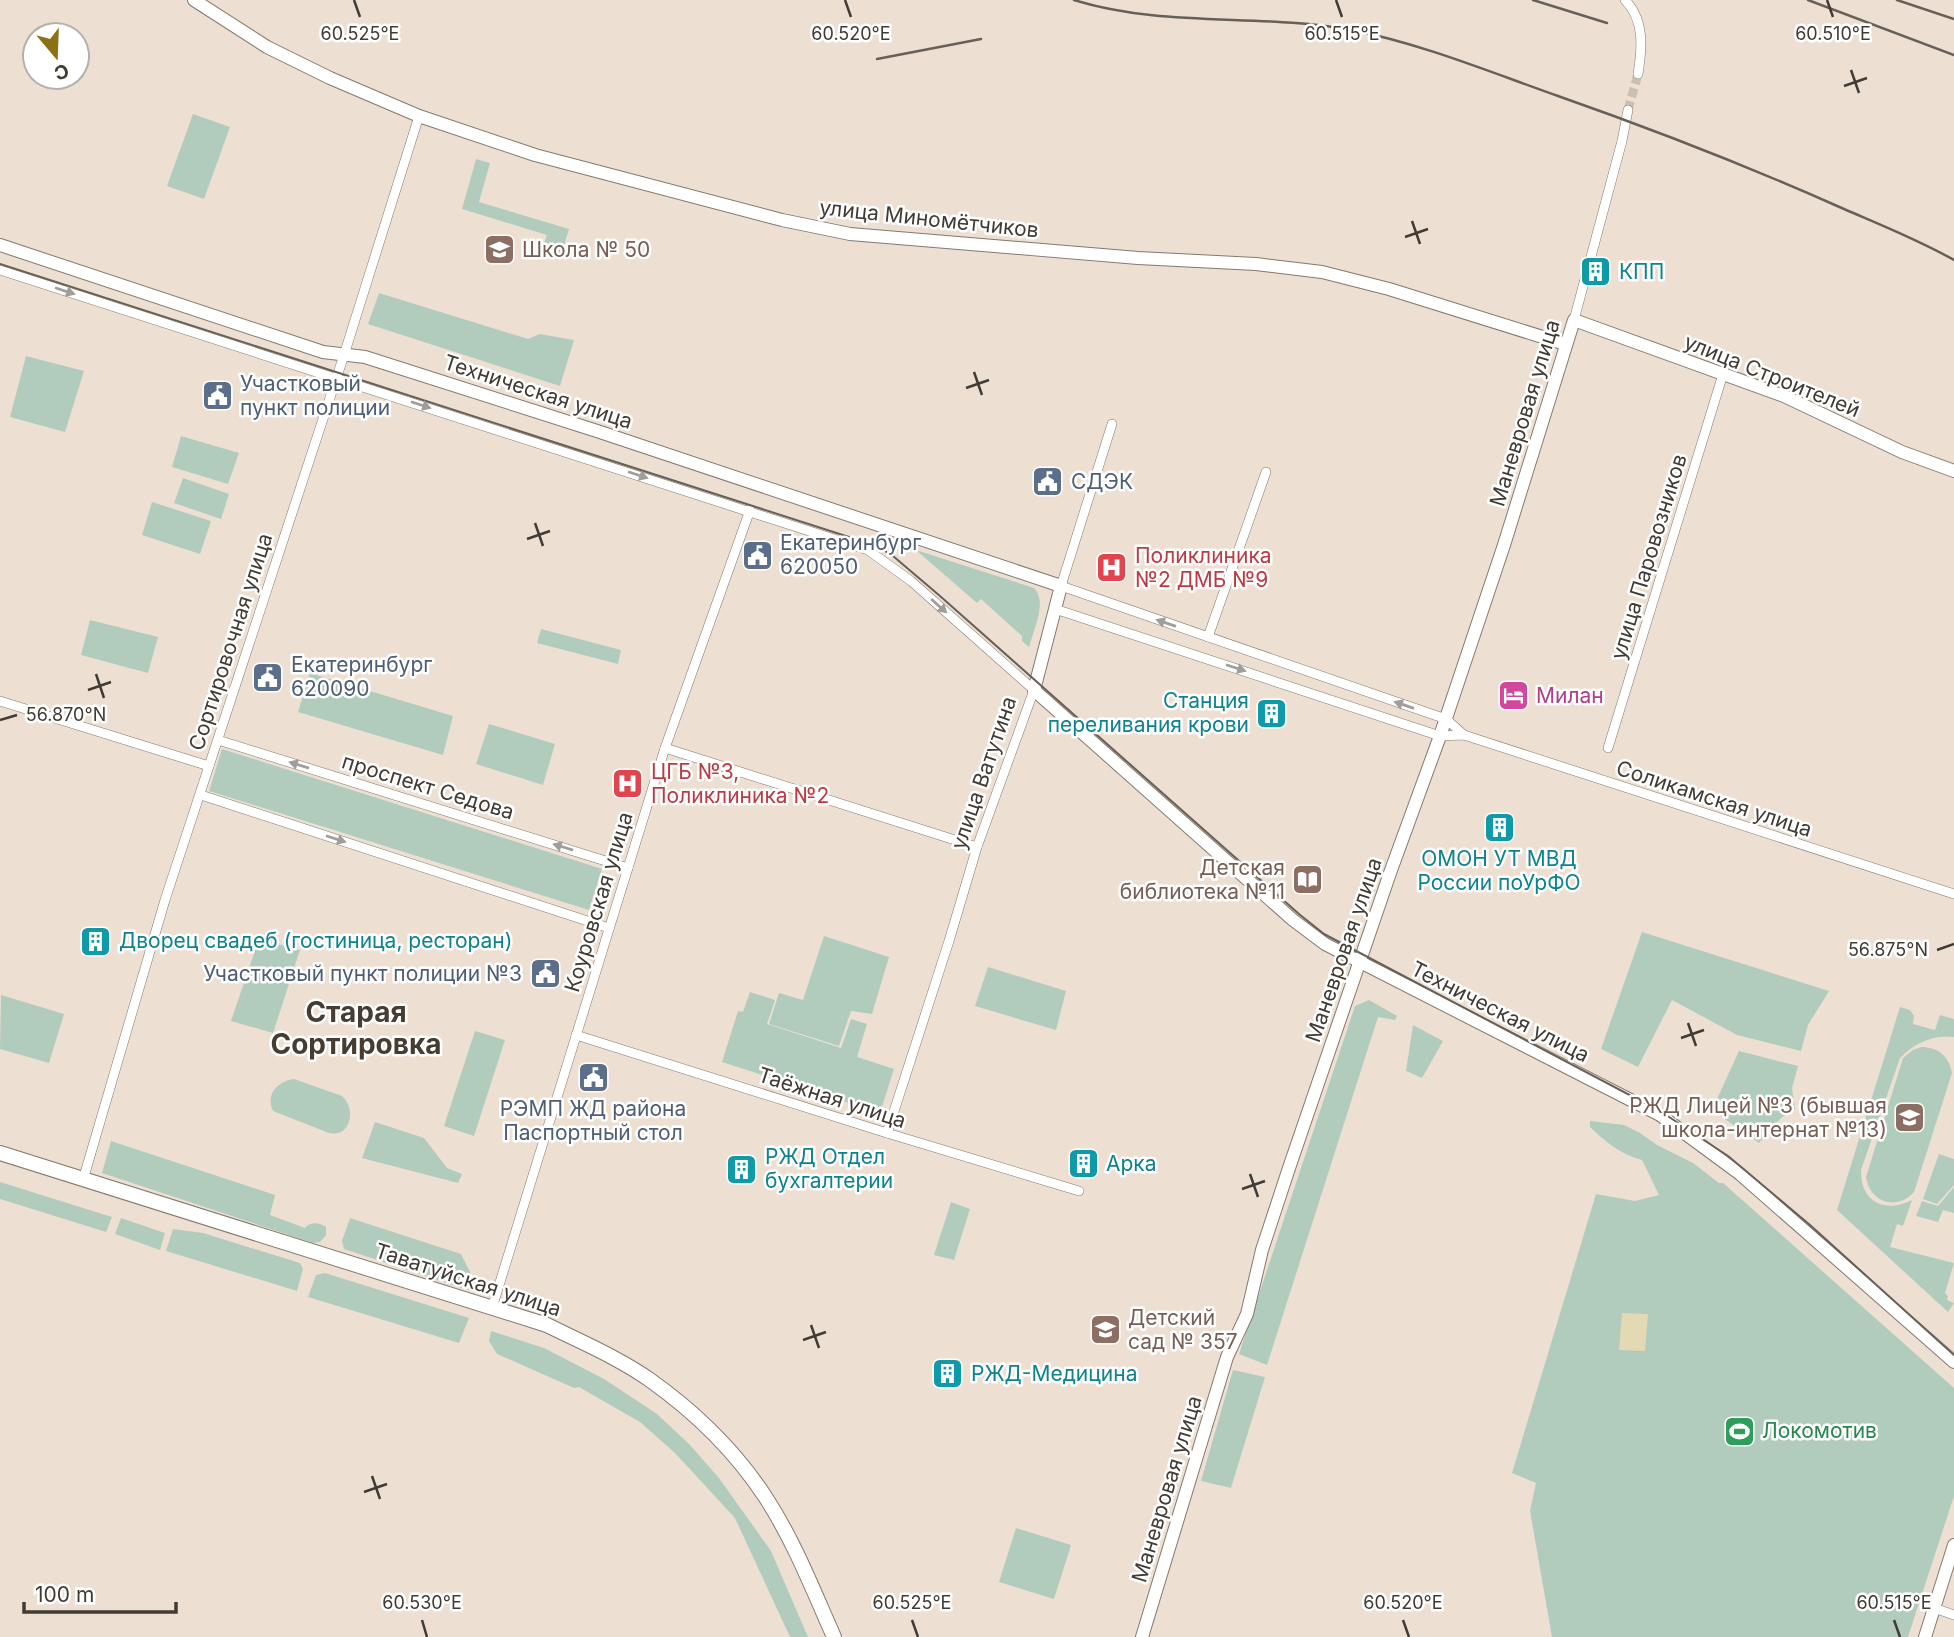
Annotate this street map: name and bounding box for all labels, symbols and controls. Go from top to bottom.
north arrow [21,21,91,91]
text: 60.525°E [321,23,399,44]
text: 60.520°E [811,23,891,44]
text: 60.515°E [1304,23,1380,44]
text: 60.510°E [1795,23,1871,44]
text: С [51,58,72,85]
street label: улица Миномётчиков [818,195,1040,242]
school or university icon: Школа № 50 [482,233,516,267]
place label: Школа № 50 [522,237,650,262]
building icon: КПП [1579,255,1613,289]
place label: КПП [1619,259,1664,284]
one-way arrow [54,286,75,297]
street label: Маневровая улица [1484,317,1565,509]
street label: улица Строителей [1681,329,1864,422]
street label: Техническая улица [441,349,636,434]
place label: Участковый пункт полиции [240,371,390,420]
public building icon: Участковый пункт полиции [200,379,234,413]
one-way arrow [411,400,432,411]
street label: улица Паровозников [1605,451,1692,663]
public building icon: СДЭК [1031,465,1065,499]
place label: СДЭК [1071,469,1133,494]
one-way arrow [628,470,649,480]
street label: Сортировочная улица [184,530,277,754]
place label: Екатеринбург 620050 [780,530,921,579]
public building icon: Екатеринбург 620050 [740,538,774,572]
place label: Поликлиника №2 ДМБ №9 [1135,543,1272,592]
hospital icon: Поликлиника №2 ДМБ №9 [1095,551,1129,585]
one-way arrow [930,597,947,613]
one-way arrow [1156,617,1177,628]
place label: Екатеринбург 620090 [291,652,432,701]
public building icon: Екатеринбург 620090 [251,660,285,694]
one-way arrow [1226,663,1247,674]
hotel icon: Милан [1496,679,1530,713]
place label: Милан [1536,683,1604,708]
place label: Станция переливания крови [1048,688,1249,737]
street label: улица Ватутина [946,693,1021,853]
building icon: Станция переливания крови [1255,696,1289,730]
one-way arrow [1394,699,1415,710]
text: 56.870°N [26,704,106,725]
street label: проспект Седова [339,748,517,825]
street label: Соликамская улица [1613,755,1815,842]
place label: ЦГБ №3, Поликлиника №2 [651,759,829,808]
one-way arrow [288,760,309,770]
hospital icon: ЦГБ №3, Поликлиника №2 [611,767,645,801]
street label: Коуровская улица [559,809,638,995]
building icon: ОМОН УТ МВД России поУрФО [1482,810,1516,844]
one-way arrow [326,834,347,845]
one-way arrow [552,842,573,852]
place label: ОМОН УТ МВД России поУрФО [1417,846,1581,895]
street label: Маневровая улица [1300,854,1387,1045]
place label: Детская библиотека №11 [1120,855,1285,904]
library icon: Детская библиотека №11 [1291,863,1325,897]
building icon: Дворец свадеб (гостиница, ресторан) [79,924,113,958]
place label: Дворец свадеб (гостиница, ресторан) [119,928,512,953]
text: 56.875°N [1848,939,1928,960]
street label: Техническая улица [1407,956,1594,1067]
public building icon: Участковый пункт полиции №3 [528,957,562,991]
place label: Участковый пункт полиции №3 [203,961,522,986]
district label: Старая Сортировка [270,995,442,1061]
public building icon: РЭМП ЖД района Паспортный стол [576,1060,610,1094]
street label: Таёжная улица [755,1062,909,1133]
place label: РЖД Лицей №3 (бывшая школа-интернат №13) [1629,1093,1887,1142]
place label: РЭМП ЖД района Паспортный стол [500,1096,686,1145]
school or university icon: РЖД Лицей №3 (бывшая школа-интернат №13) [1893,1101,1927,1135]
place label: РЖД Отдел бухгалтерии [765,1144,893,1193]
building icon: Арка [1066,1147,1100,1181]
place label: Арка [1106,1151,1157,1176]
building icon: РЖД Отдел бухгалтерии [725,1152,759,1186]
street label: Таватуйская улица [372,1238,564,1321]
place label: Детский сад № 357 [1128,1305,1238,1354]
school or university icon: Детский сад № 357 [1088,1313,1122,1347]
building icon: РЖД-Медицина [931,1357,965,1391]
place label: РЖД-Медицина [971,1361,1137,1386]
street label: Маневровая улица [1126,1393,1207,1585]
sports icon: Локомотив [1722,1414,1756,1448]
place label: Локомотив [1762,1418,1877,1443]
scale bar [24,1570,177,1614]
text: 100 m [35,1582,94,1607]
text: 60.530°E [382,1592,462,1613]
text: 60.525°E [873,1592,951,1613]
text: 60.520°E [1363,1592,1443,1613]
text: 60.515°E [1856,1592,1932,1613]

